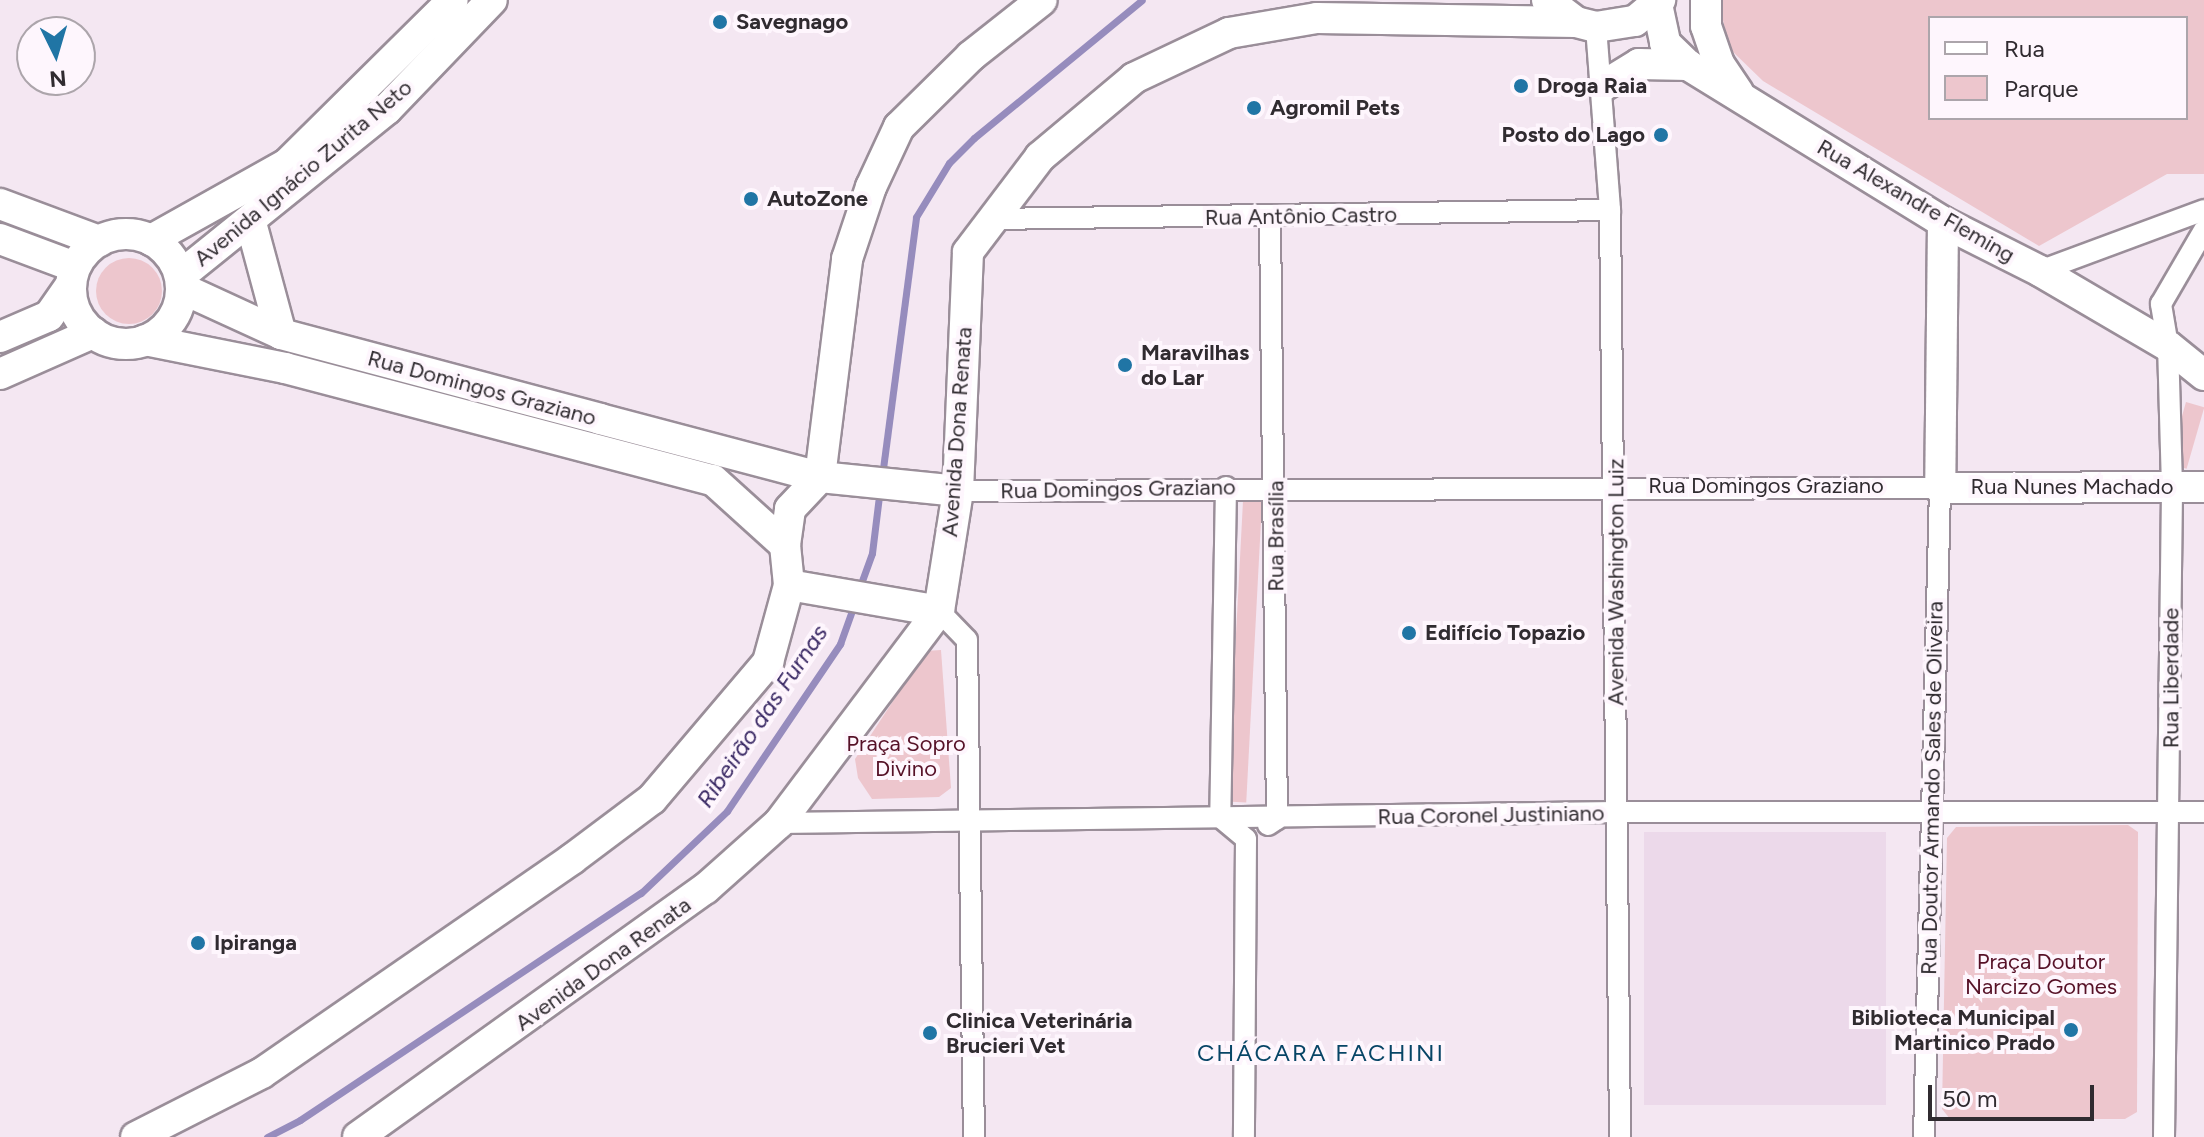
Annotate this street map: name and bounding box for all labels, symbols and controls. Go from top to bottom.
place label: Savegnago [736,9,848,35]
marker: Savegnago [711,13,729,31]
north arrow [16,16,96,96]
legend [1928,16,2188,120]
text: Rua [2004,34,2045,63]
text: N [48,64,68,93]
place label: Droga Raia [1537,73,1647,99]
street label: Avenida Ignácio Zurita Neto [189,74,417,272]
text: Parque [2004,74,2078,103]
marker: Droga Raia [1512,77,1530,95]
place label: Agromil Pets [1270,95,1400,121]
marker: Agromil Pets [1245,99,1263,117]
place label: Posto do Lago [1502,122,1645,148]
marker: Posto do Lago [1652,126,1670,144]
street label: Rua Alexandre Fleming [1813,134,2019,268]
place label: AutoZone [767,186,868,212]
marker: AutoZone [742,190,760,208]
street label: Rua Antônio Castro [1205,201,1397,231]
street label: Avenida Dona Renata [936,326,978,538]
place label: Maravilhas do Lar [1141,339,1249,390]
street label: Rua Domingos Graziano [365,345,599,431]
marker: Maravilhas do Lar [1116,356,1134,374]
street label: Avenida Washington Luiz [1603,458,1629,706]
street label: Rua Domingos Graziano [1648,473,1884,499]
street label: Rua Domingos Graziano [1000,474,1236,504]
street label: Rua Nunes Machado [1971,474,2173,500]
street label: Rua Brasília [1263,480,1289,592]
street label: Rua Doutor Armando Sales de Oliveira [1916,601,1948,975]
street label: Rua Liberdade [2158,608,2184,748]
water label: Ribeirão das Furnas [690,619,834,813]
place label: Edifício Topazio [1425,620,1585,646]
marker: Edifício Topazio [1400,624,1418,642]
park label: Praça Sopro Divino [846,730,966,782]
street label: Rua Coronel Justiniano [1377,800,1605,830]
street label: Avenida Dona Renata [510,892,696,1036]
place label: Ipiranga [214,930,297,956]
marker: Ipiranga [189,934,207,952]
park label: Praça Doutor Narcizo Gomes [1965,948,2117,1000]
place label: Biblioteca Municipal Martinico Prado [1851,1004,2055,1056]
place label: Clinica Veterinária Brucieri Vet [946,1007,1132,1058]
marker: Biblioteca Municipal Martinico Prado [2062,1021,2080,1039]
marker: Clinica Veterinária Brucieri Vet [921,1024,939,1042]
district label: CHÁCARA FACHINI [1197,1039,1445,1067]
scale bar [1932,1069,2098,1119]
text: 50 m [1942,1084,1998,1113]

